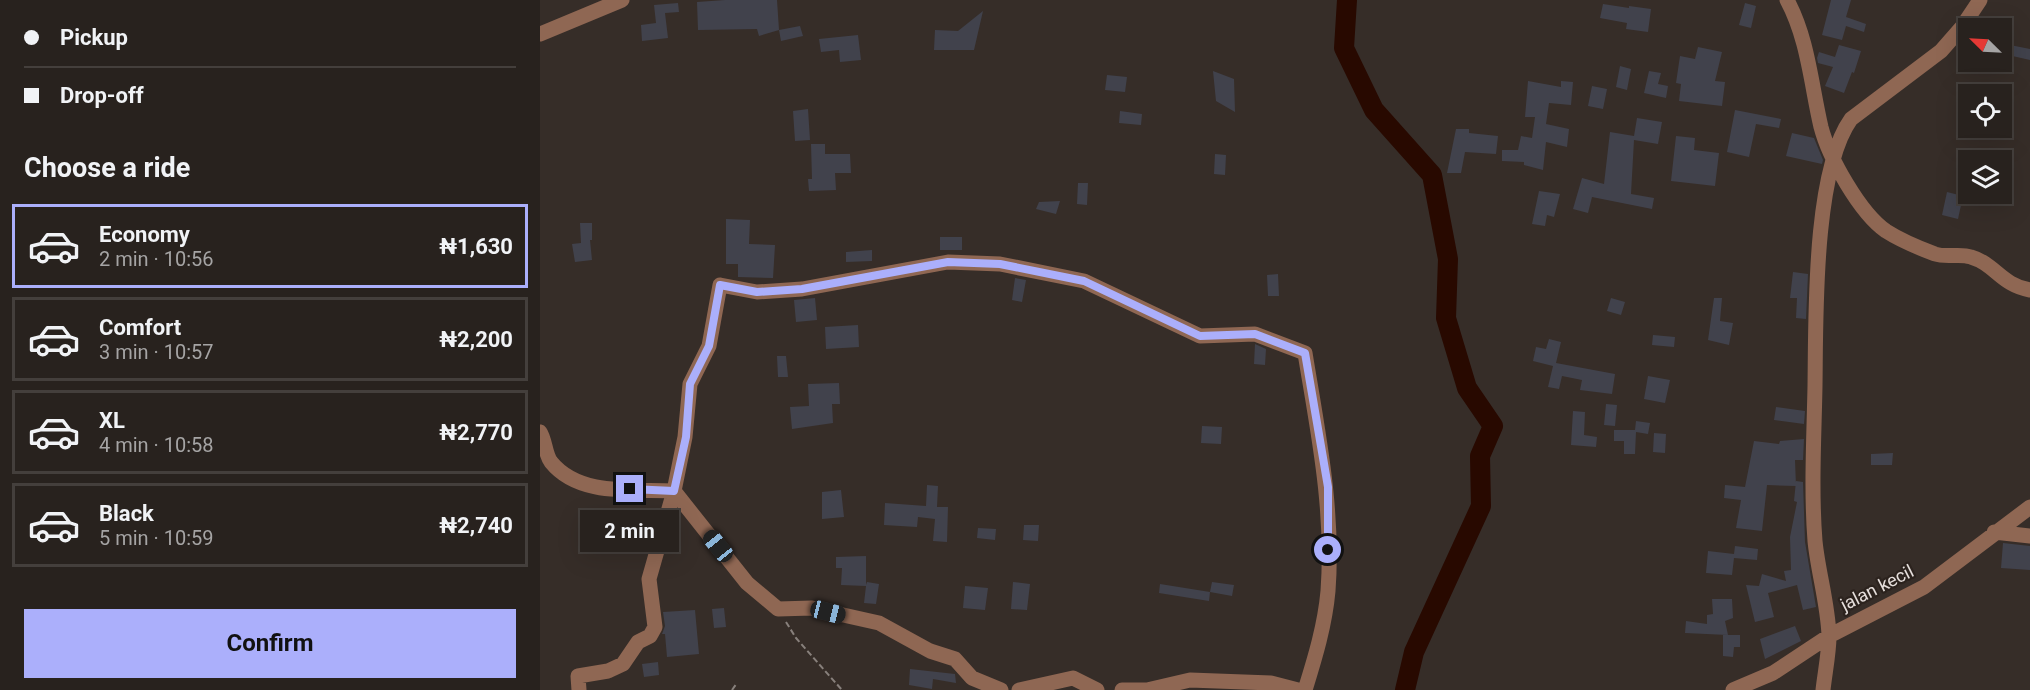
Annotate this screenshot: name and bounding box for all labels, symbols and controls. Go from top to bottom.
north arrow [1958,18,2012,72]
map controls [1958,18,2012,204]
text: Pickup [60,25,128,50]
text: Drop-off [60,83,144,108]
button: locate [1958,84,2012,138]
button: layers [1958,150,2012,204]
text: Choose a ride [24,152,190,184]
icon: car [27,219,81,273]
text: Economy [99,222,190,247]
text: ₦1,630 [439,234,513,259]
text: 2 min · 10:56 [99,247,214,271]
icon: car [27,312,81,366]
text: Comfort [99,315,181,340]
text: ₦2,200 [439,327,513,352]
text: 3 min · 10:57 [99,340,214,364]
icon: car [27,405,81,459]
text: XL [99,408,125,433]
text: ₦2,770 [439,420,513,445]
text: 4 min · 10:58 [99,433,214,457]
route end [616,475,643,502]
icon: car [27,498,81,552]
text: Black [99,501,154,526]
callout: 2 min [580,510,680,552]
text: ₦2,740 [439,513,513,538]
text: 2 min [604,519,655,543]
text: 5 min · 10:59 [99,526,214,550]
car [700,526,736,566]
route start [1314,536,1341,563]
street label: jalan kecil [1836,560,1917,615]
car [808,599,848,625]
button: Confirm [24,609,516,678]

